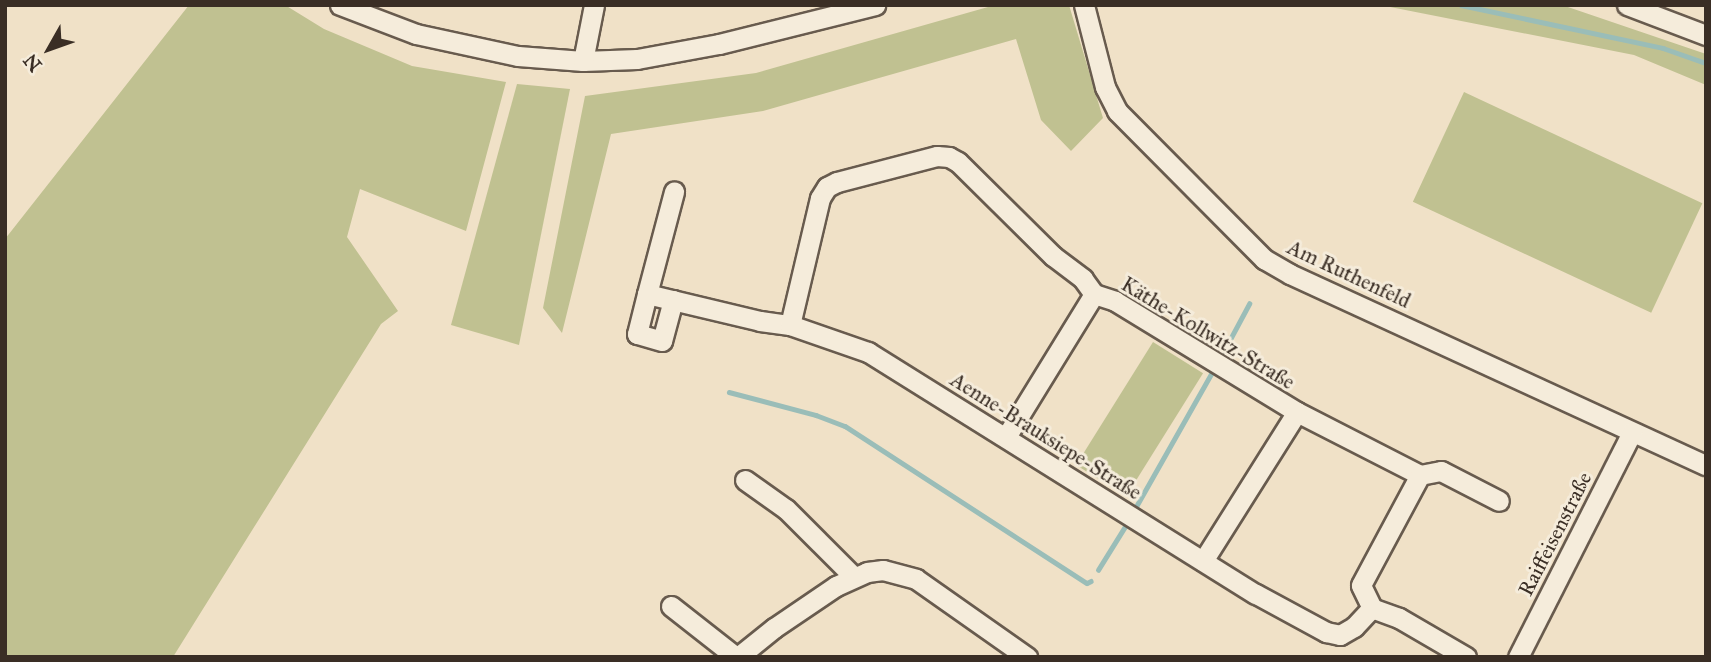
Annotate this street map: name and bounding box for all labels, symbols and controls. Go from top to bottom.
north arrow [14,14,84,84]
text: N [19,49,47,76]
street label: Am Ruthenfeld [1283,234,1415,314]
street label: Käthe-Kollwitz-Straße [1117,271,1299,395]
street label: Aenne-Brauksiepe-Straße [946,367,1146,505]
street label: Raiffeisenstraße [1513,468,1597,600]

